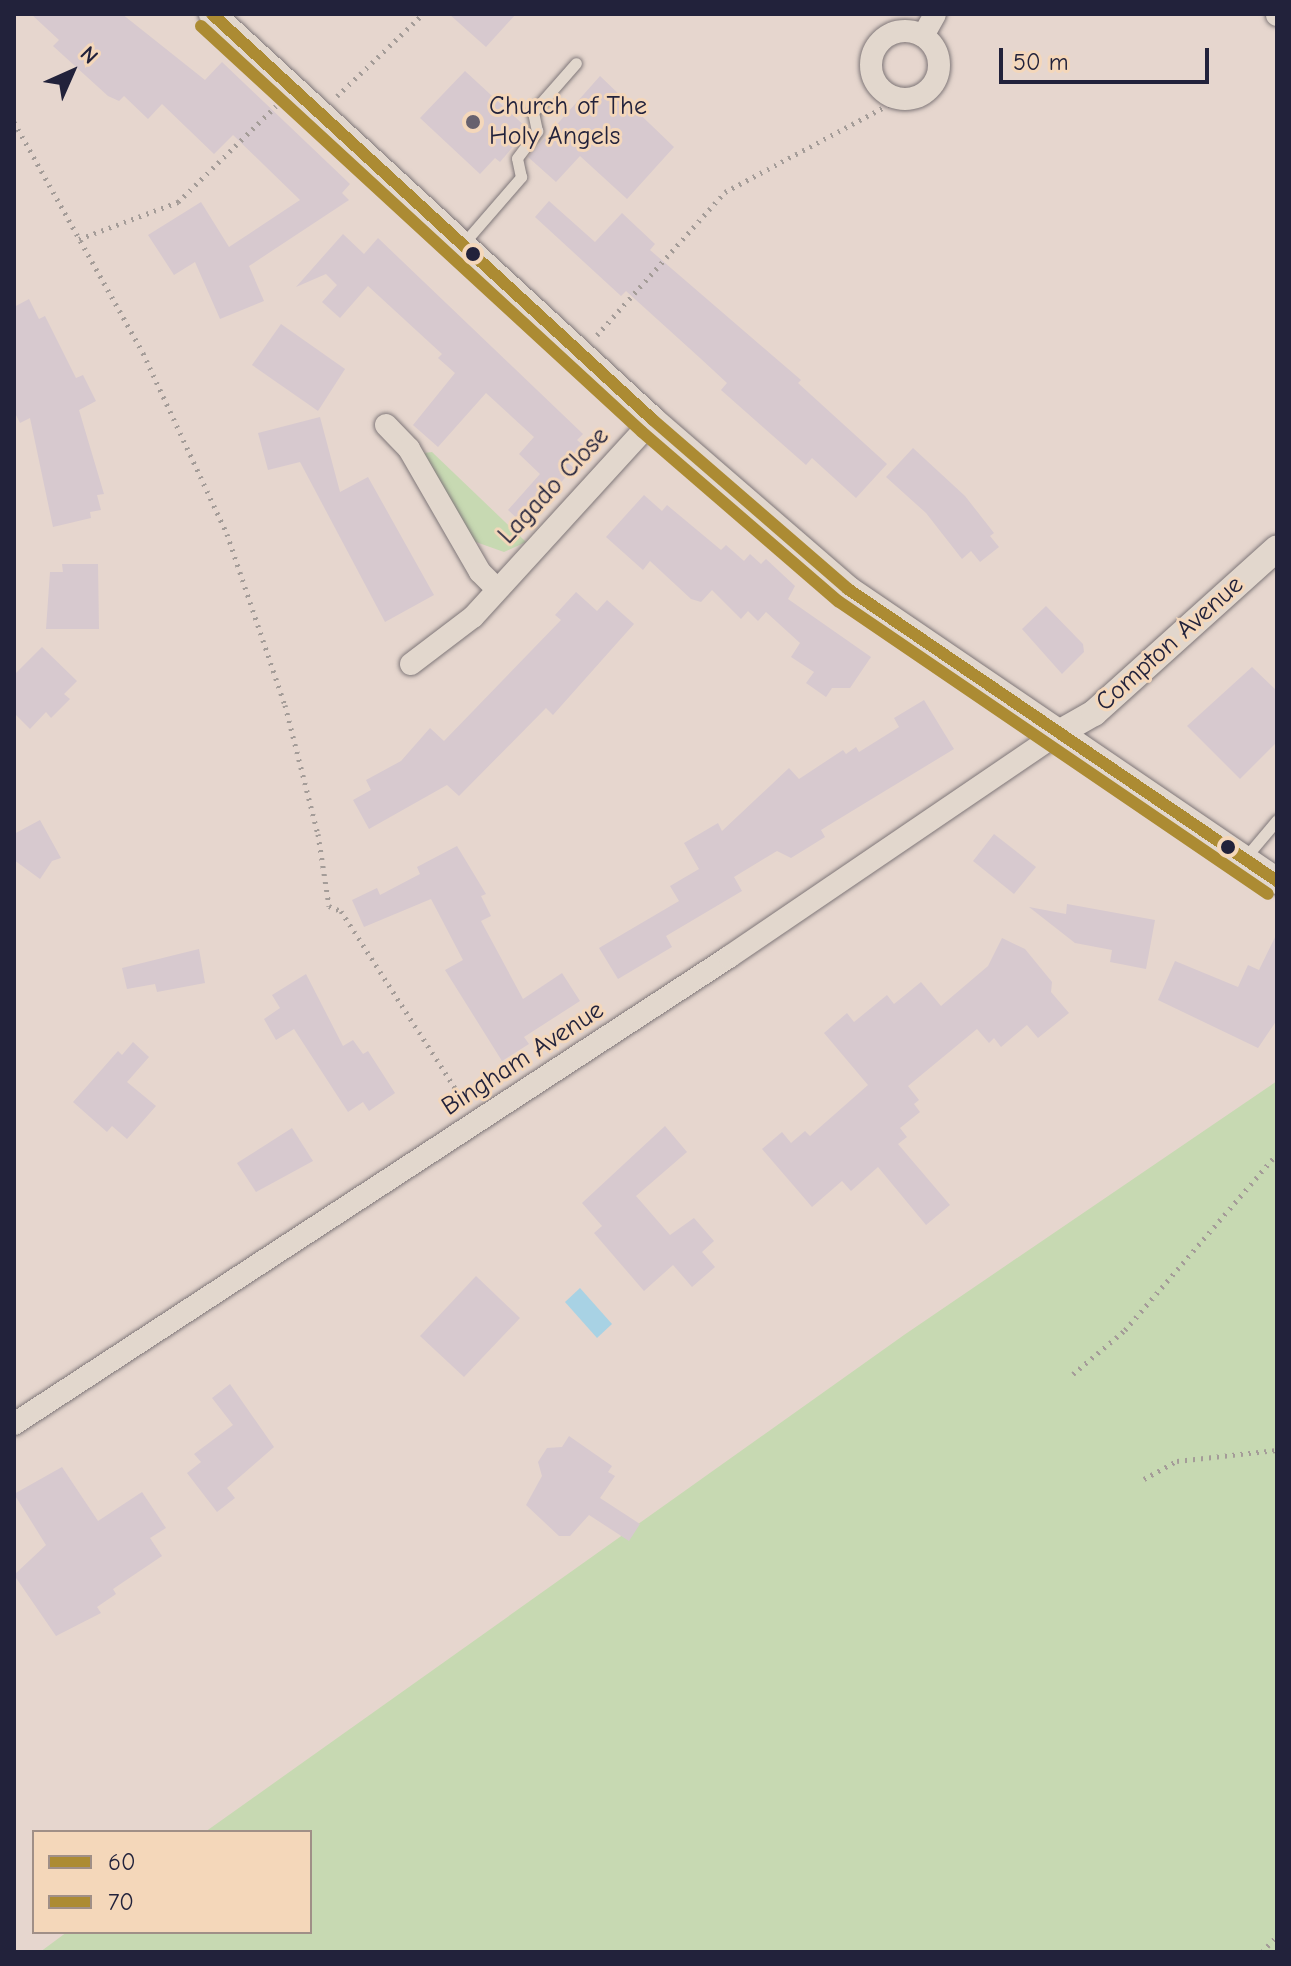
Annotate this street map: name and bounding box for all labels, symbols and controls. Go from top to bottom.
north arrow [32,32,112,112]
scale bar [1003,32,1213,82]
text: N [75,41,103,69]
text: 50 m [1013,48,1069,76]
place label: Church of The Holy Angels [489,91,647,152]
marker: Church of The Holy Angels [464,113,482,131]
unlabelled marker [465,246,481,262]
street label: Lagado Close [492,421,616,551]
street label: Compton Avenue [1090,570,1250,718]
unlabelled marker [1220,839,1236,855]
street label: Bingham Avenue [436,995,610,1123]
legend [32,1830,312,1934]
text: 60 [108,1848,136,1876]
text: 70 [108,1888,134,1916]

